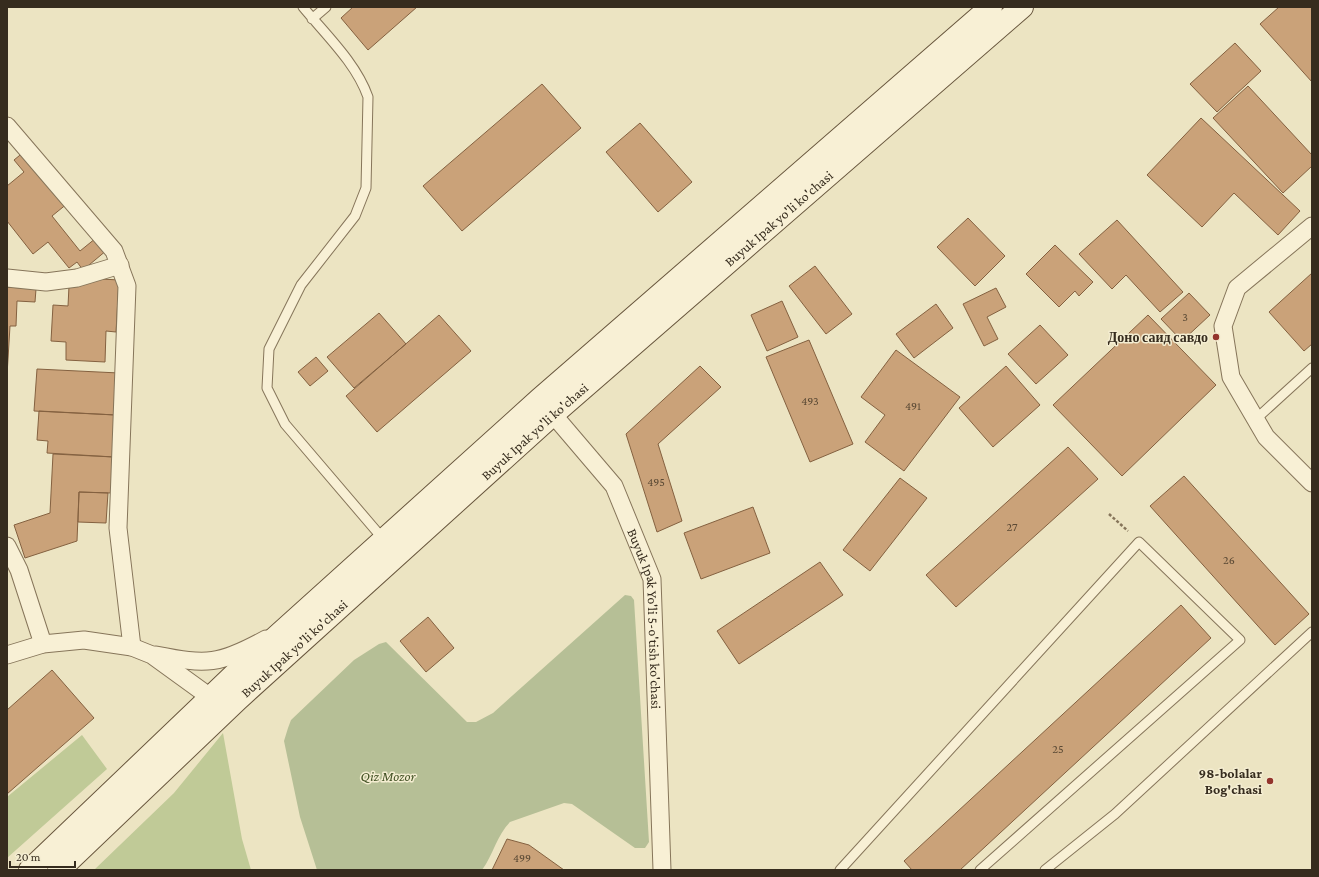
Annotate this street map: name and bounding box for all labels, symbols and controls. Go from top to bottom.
street label: Buyuk Ipak yo'li ko'chasi [721,167,836,270]
house number: 3 [1182,310,1188,324]
place label: Доно саид савдо [1108,329,1208,345]
marker: Доно саид савдо [1211,332,1221,342]
street label: Buyuk Ipak yo'li ko'chasi [478,379,591,483]
house number: 493 [801,394,819,408]
house number: 491 [905,399,921,413]
house number: 495 [647,475,665,489]
house number: 27 [1006,520,1018,534]
street label: Buyuk Ipak Yo'li 5-o'tish ko'chasi [624,526,664,710]
house number: 26 [1223,553,1235,567]
street label: Buyuk Ipak yo'li ko'chasi [237,596,351,701]
house number: 25 [1052,742,1064,756]
place label: 98-bolalar Bog'chasi [1199,765,1262,797]
park label: Qiz Mozor [361,768,417,784]
marker: 98-bolalar Bog'chasi [1265,776,1275,786]
scale bar [10,843,75,869]
text: 20 m [16,850,41,864]
house number: 499 [513,851,531,865]

